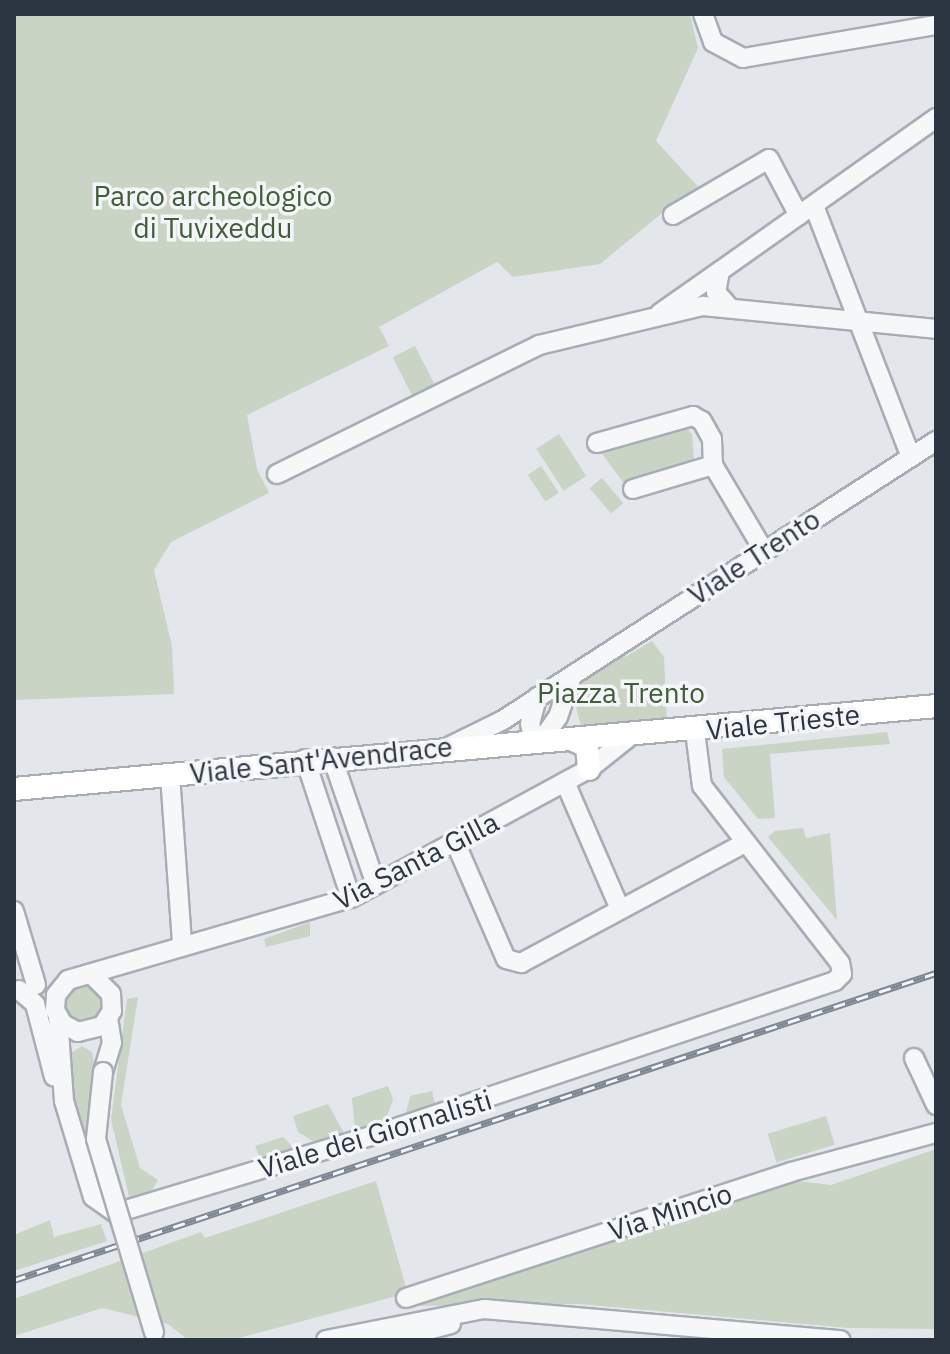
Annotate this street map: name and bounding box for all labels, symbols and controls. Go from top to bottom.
park label: Parco archeologico di Tuvixeddu [94,179,332,245]
street label: Viale Trento [682,502,826,612]
park label: Piazza Trento [537,676,705,710]
street label: Viale Trieste [704,697,862,747]
street label: Viale Sant'Avendrace [188,730,454,790]
street label: Via Santa Gilla [328,805,504,917]
street label: Viale dei Giornalisti [254,1083,496,1185]
street label: Via Mincio [604,1176,736,1248]

